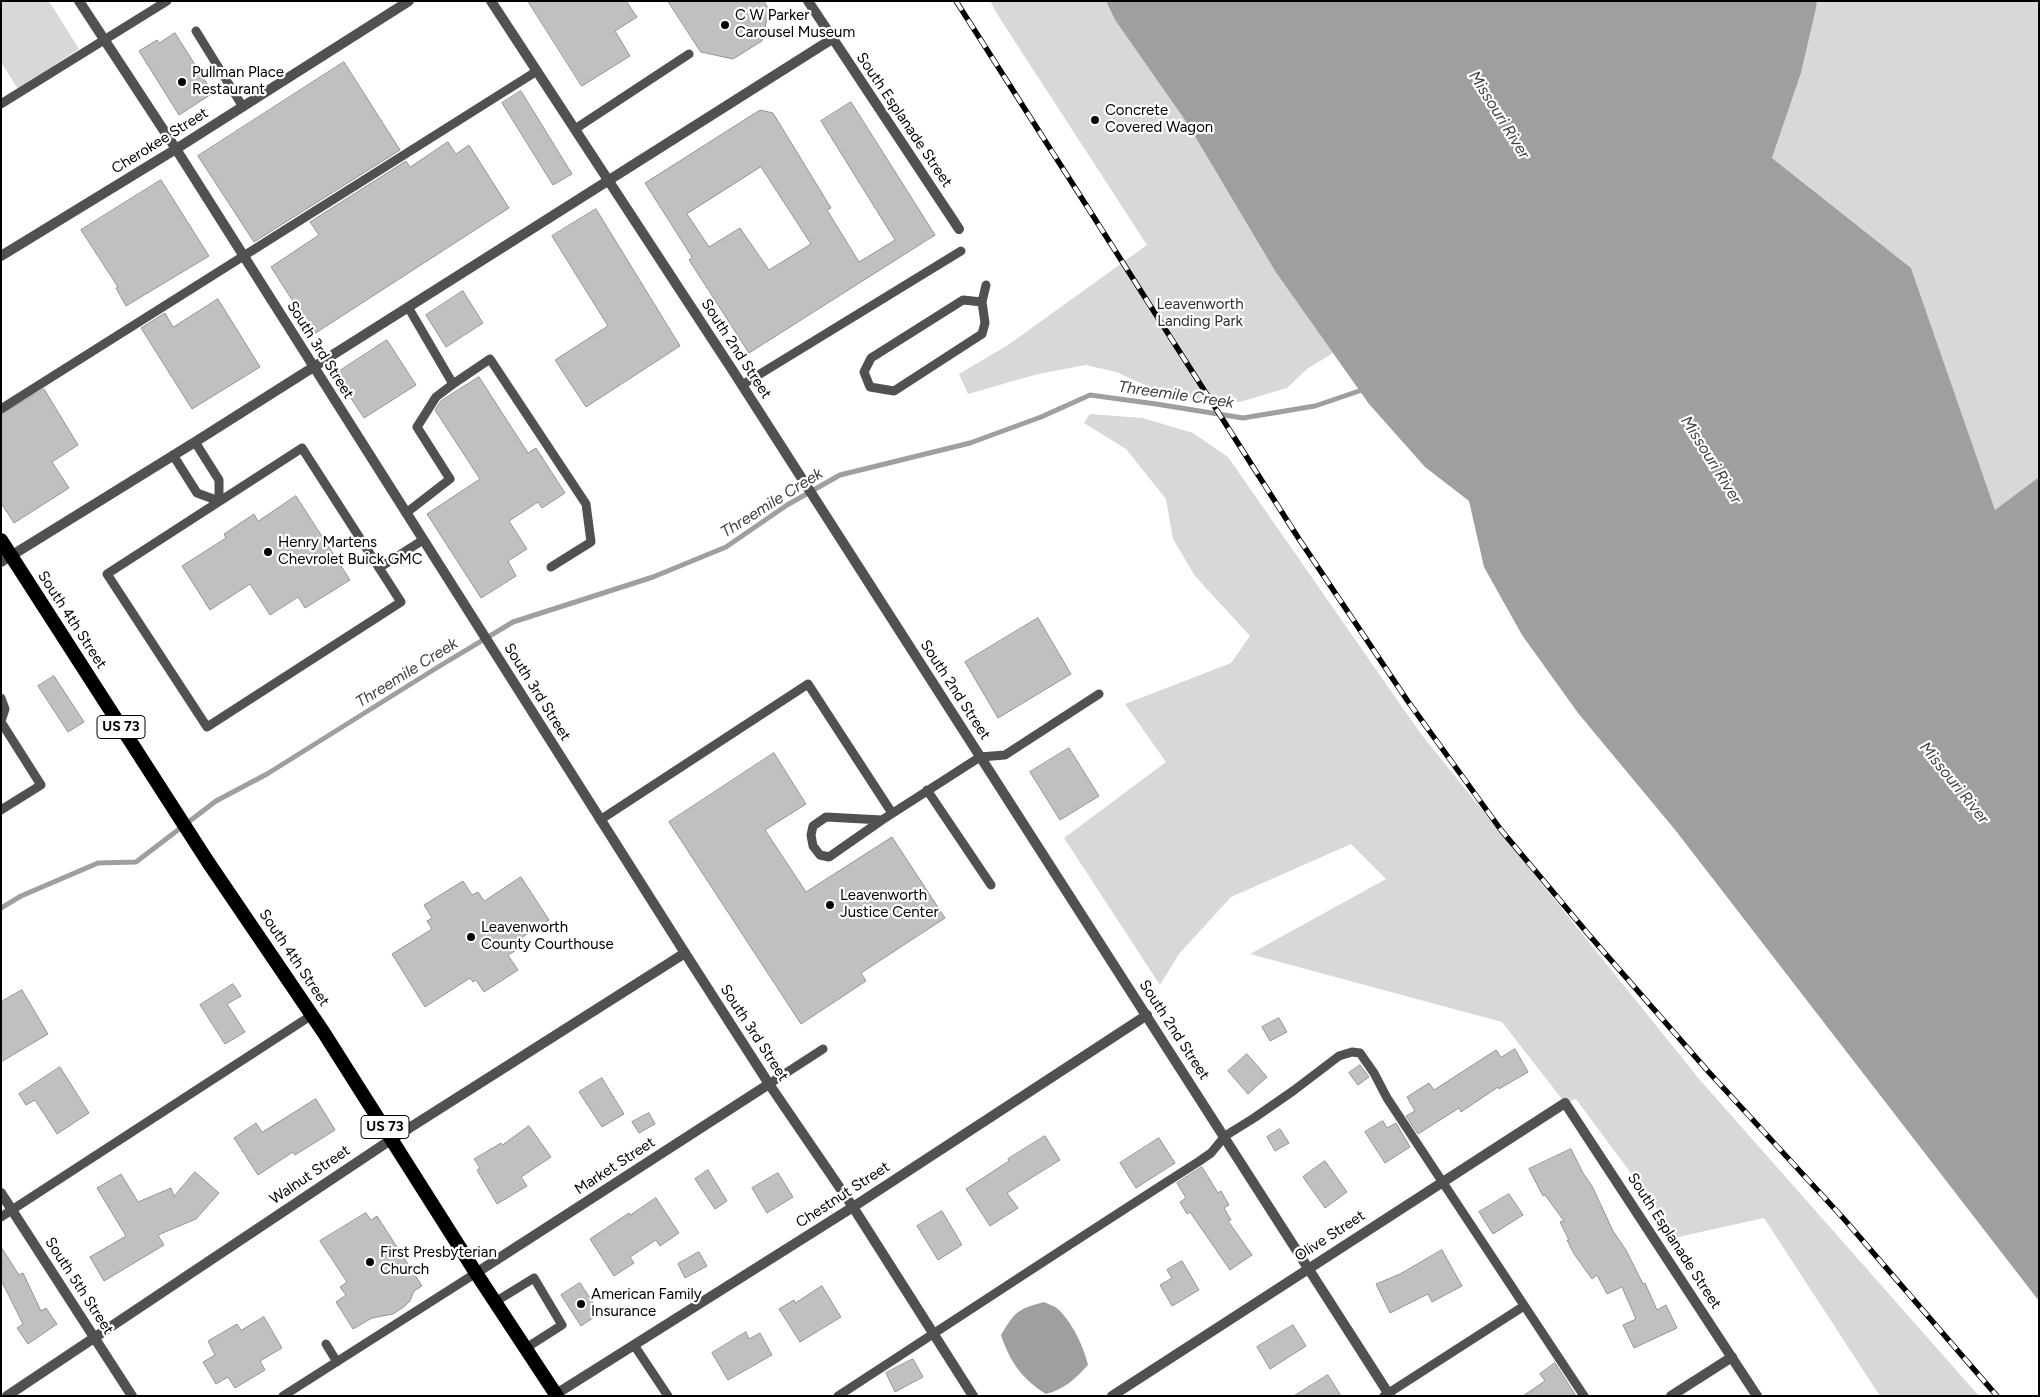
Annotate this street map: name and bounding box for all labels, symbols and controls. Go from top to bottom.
place label: C W Parker Carousel Museum [735,7,855,42]
marker: C W Parker Carousel Museum [719,19,731,31]
street label: South Esplanade Street [852,49,956,191]
place label: Pullman Place Restaurant [192,64,284,99]
water label: Missouri River [1464,68,1534,162]
marker: Pullman Place Restaurant [176,76,188,88]
place label: Concrete Covered Wagon [1105,102,1213,137]
street label: Cherokee Street [108,104,212,178]
marker: Concrete Covered Wagon [1089,114,1101,126]
street label: South 2nd Street [697,296,775,402]
park label: Leavenworth Landing Park [1157,296,1243,331]
street label: South 3rd Street [283,298,357,402]
water label: Threemile Creek [1117,377,1235,413]
water label: Missouri River [1676,413,1746,507]
water label: Threemile Creek [717,464,827,542]
place label: Henry Martens Chevrolet Buick GMC [278,534,423,569]
marker: Henry Martens Chevrolet Buick GMC [262,546,274,558]
street label: South 4th Street [34,568,110,672]
water label: Threemile Creek [352,634,462,712]
street label: South 2nd Street [916,637,994,743]
street label: South 3rd Street [500,640,574,744]
road number: US 73 [97,716,145,739]
water label: Missouri River [1915,738,1993,828]
place label: Leavenworth Justice Center [840,887,939,922]
marker: Leavenworth Justice Center [824,899,836,911]
street label: South 4th Street [255,906,333,1010]
place label: Leavenworth County Courthouse [481,919,614,954]
marker: Leavenworth County Courthouse [465,931,477,943]
street label: South 2nd Street [1135,977,1213,1083]
street label: South 3rd Street [716,981,792,1085]
road number: US 73 [361,1116,409,1138]
street label: Market Street [571,1133,659,1199]
street label: Walnut Street [266,1142,354,1208]
street label: Chestnut Street [793,1158,893,1232]
street label: South Esplanade Street [1623,1170,1725,1312]
street label: Olive Street [1292,1207,1368,1265]
street label: South 5th Street [41,1234,117,1338]
place label: First Presbyterian Church [380,1244,497,1279]
marker: First Presbyterian Church [364,1256,376,1268]
place label: American Family Insurance [591,1286,702,1321]
marker: American Family Insurance [575,1298,587,1310]

